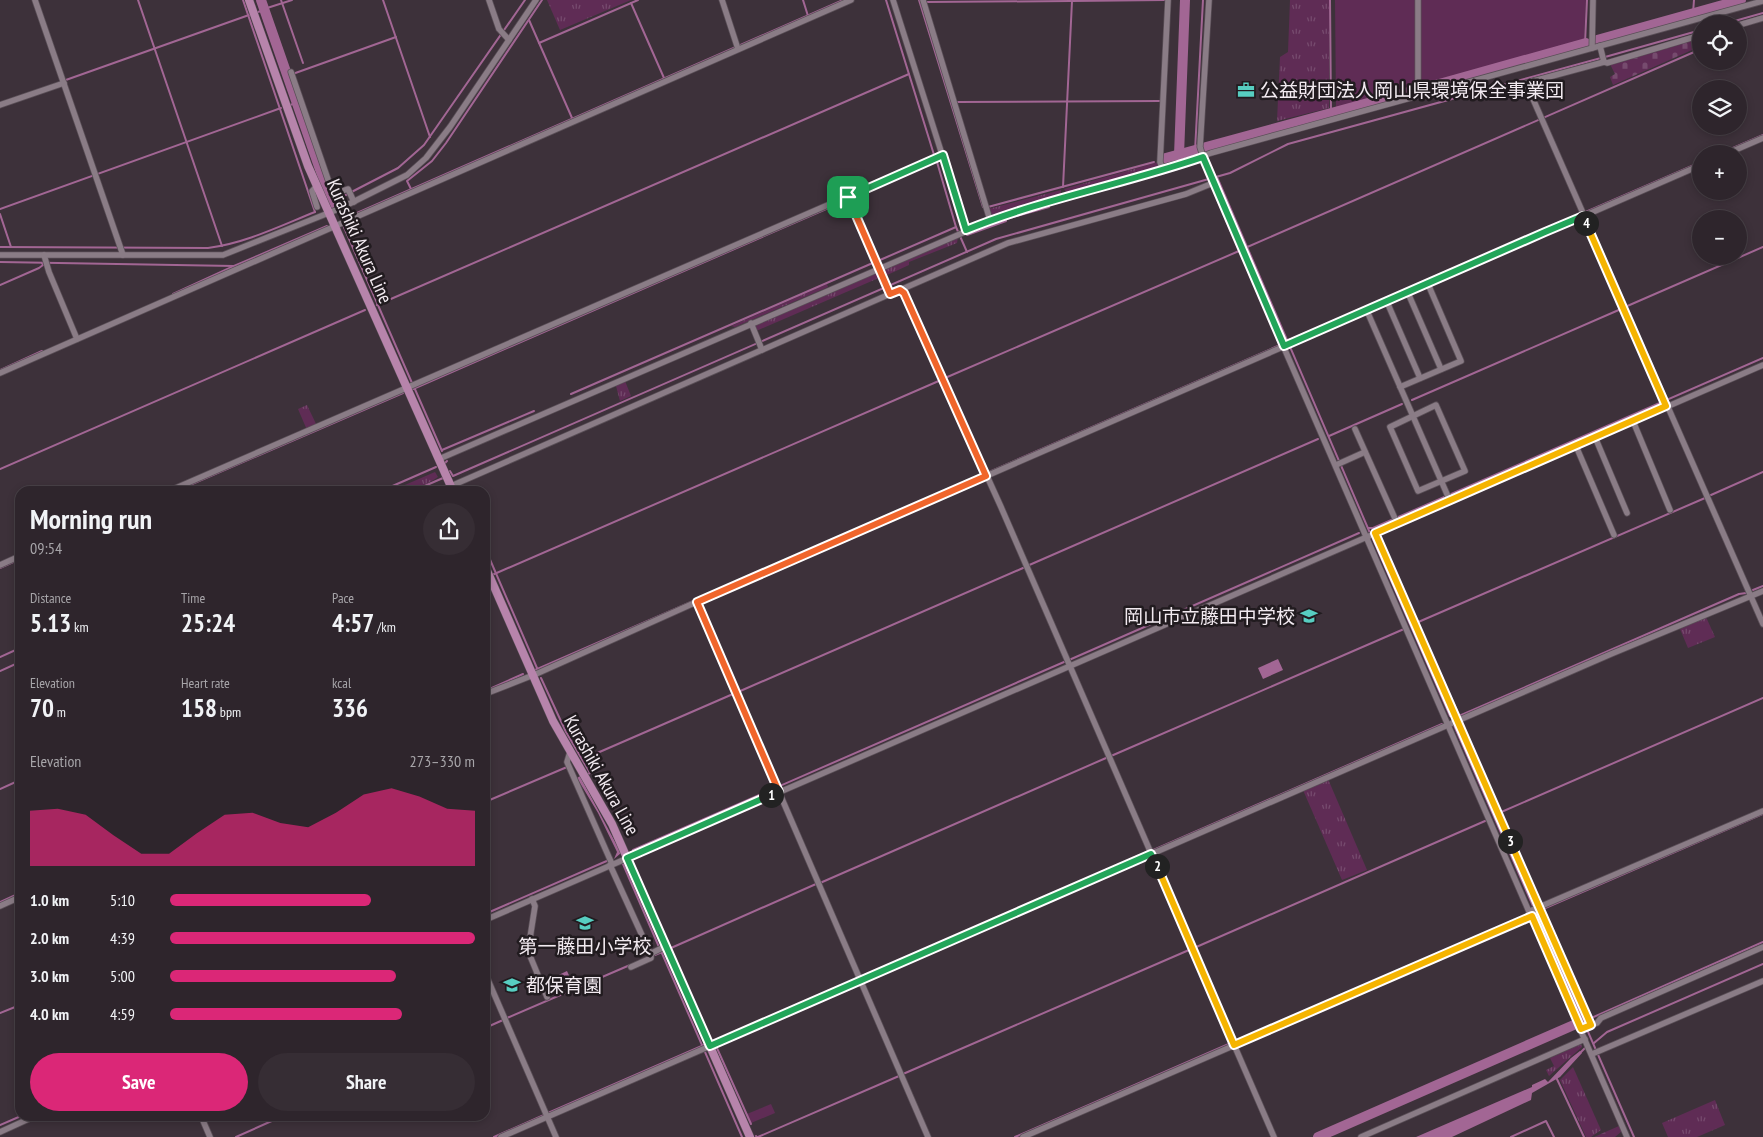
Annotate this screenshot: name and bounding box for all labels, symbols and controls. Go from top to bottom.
map controls [1692,15,1747,265]
button: locate [1692,15,1747,70]
place label: 公益財団法人岡山県環境保全事業団 [1260,78,1564,102]
office icon: 公益財団法人岡山県環境保全事業団 [1236,80,1256,100]
button: layers [1692,80,1747,135]
button: + [1692,145,1747,200]
street label: Kurashiki Akura Line [322,175,398,307]
pin [827,176,869,218]
icon: arrive [834,183,862,211]
pin: 4 [1574,210,1598,236]
button: − [1692,210,1747,265]
text: 4 [1583,214,1590,232]
text: Morning run [30,500,152,537]
button: share [423,503,475,555]
text: 09:54 [30,538,62,558]
text: Distance [30,589,71,607]
text: Time [181,589,205,607]
text: Pace [332,589,354,607]
place label: 岡山市立藤田中学校 [1124,604,1295,628]
school or university icon: 岡山市立藤田中学校 [1299,606,1319,626]
text: 5.13 [30,607,71,639]
text: 25:24 [181,607,235,639]
text: 4:57 [332,607,374,639]
text: km [71,618,89,636]
text: /km [374,618,396,636]
text: Elevation [30,674,75,692]
text: Heart rate [181,674,230,692]
text: kcal [332,674,351,692]
text: 70 [30,692,54,724]
text: 158 [181,692,217,724]
text: 336 [332,692,368,724]
text: m [54,703,66,721]
text: bpm [217,703,241,721]
street label: Kurashiki Akura Line [559,711,645,839]
text: Elevation [30,751,81,771]
text: 273–330 m [410,751,475,771]
pin: 1 [758,782,784,808]
text: 1 [768,786,775,804]
pin: 3 [1498,828,1522,854]
text: 3 [1507,832,1514,850]
pin: 2 [1144,854,1170,878]
text: 2 [1154,857,1161,875]
text: 1.0 km [30,890,69,910]
text: 5:10 [110,890,135,910]
school or university icon: 第一藤田小学校 [575,913,595,933]
text: 2.0 km [30,928,69,948]
text: 4:39 [110,928,135,948]
place label: 第一藤田小学校 [518,934,652,958]
text: 3.0 km [30,966,69,986]
text: 5:00 [110,966,135,986]
place label: 都保育園 [526,973,602,997]
school or university icon: 都保育園 [502,975,522,995]
text: 4.0 km [30,1004,69,1024]
text: 4:59 [110,1004,135,1024]
button: Save [30,1053,248,1111]
button: Share [258,1053,475,1111]

